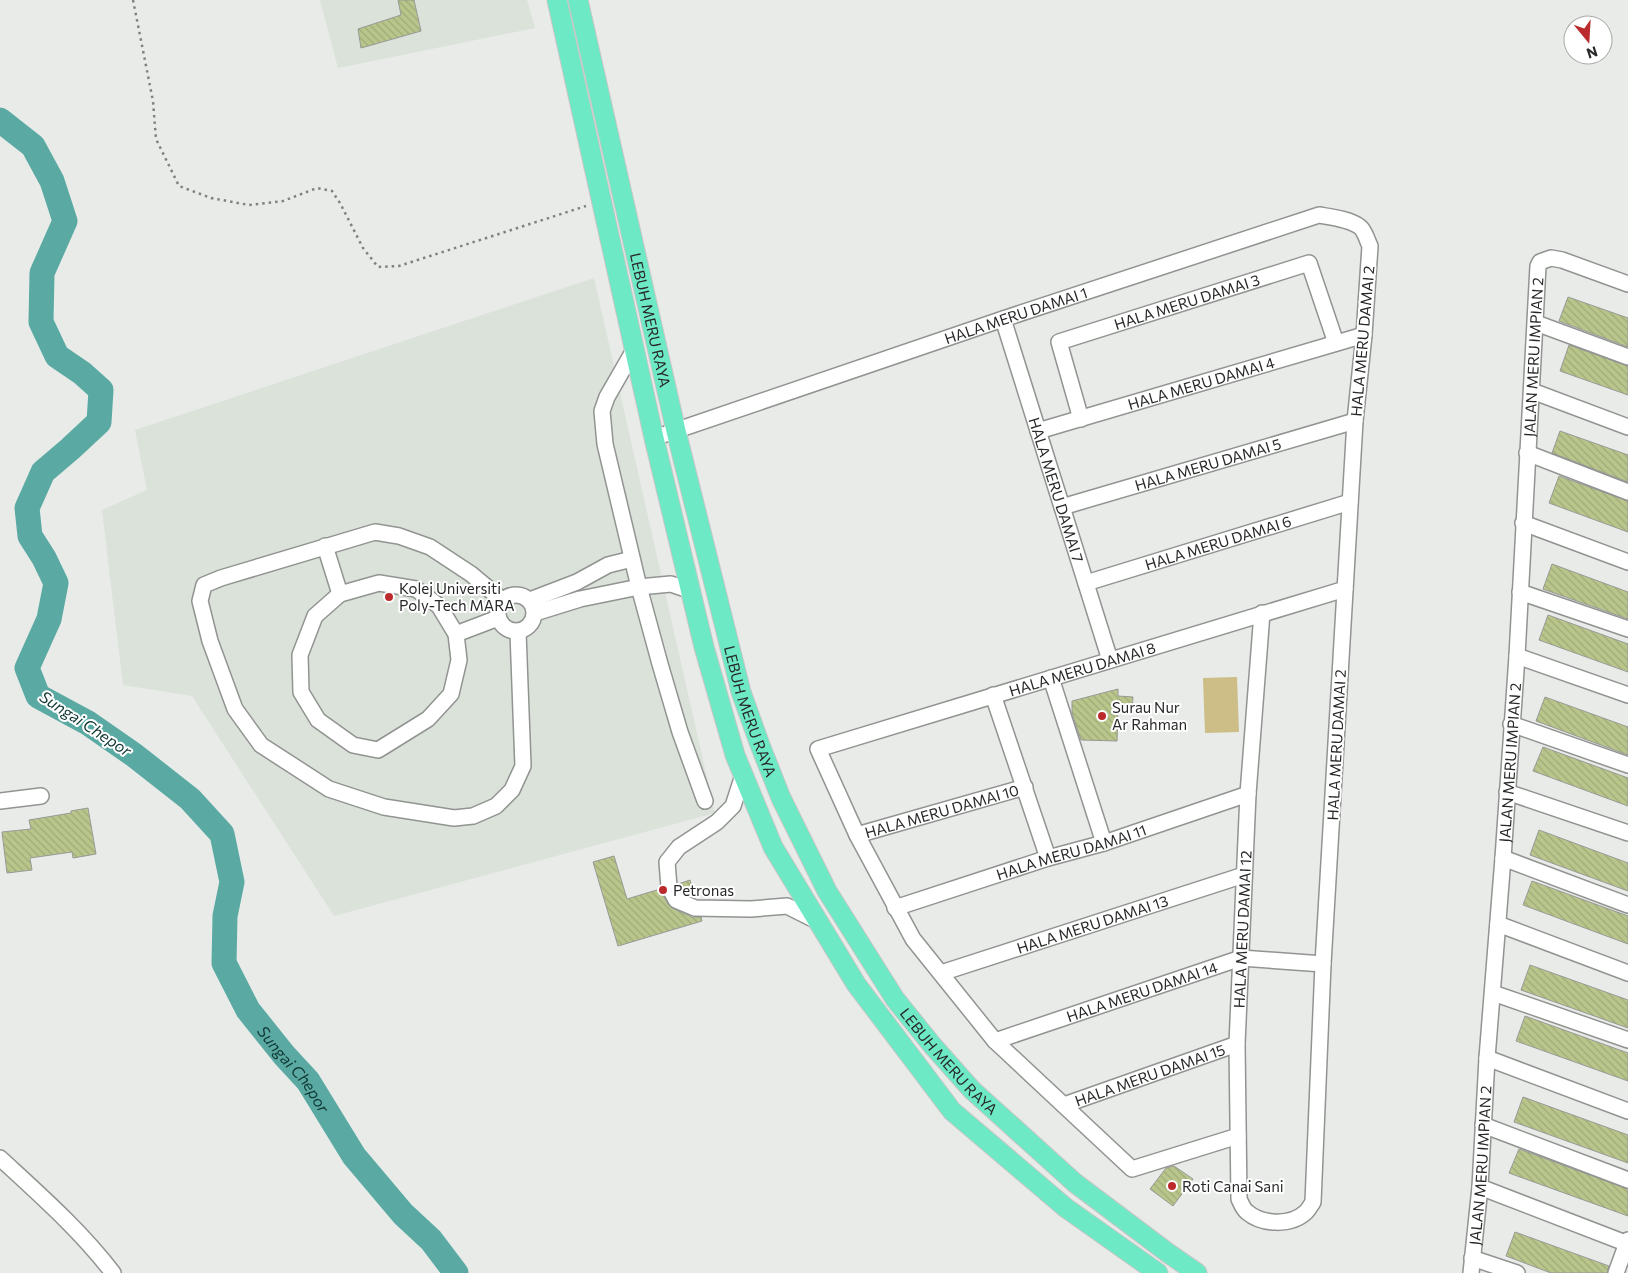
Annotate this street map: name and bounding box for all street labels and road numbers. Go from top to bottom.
street label: LEBUH MERU RAYA [627,251,675,389]
street label: HALA MERU DAMAI 2 [1346,265,1378,417]
street label: HALA MERU DAMAI 3 [1112,270,1262,333]
street label: JALAN MERU IMPIAN 2 [1520,277,1546,437]
street label: HALA MERU DAMAI 1 [942,283,1089,347]
street label: HALA MERU DAMAI 4 [1126,353,1277,413]
street label: HALA MERU DAMAI 7 [1025,415,1088,565]
street label: HALA MERU DAMAI 5 [1133,434,1283,494]
street label: HALA MERU DAMAI 6 [1143,512,1293,573]
street label: HALA MERU DAMAI 8 [1007,638,1158,700]
street label: LEBUH MERU RAYA [721,644,781,779]
street label: HALA MERU DAMAI 2 [1323,669,1349,821]
street label: JALAN MERU IMPIAN 2 [1495,682,1524,843]
street label: HALA MERU DAMAI 10 [863,780,1021,841]
street label: HALA MERU DAMAI 11 [994,820,1149,883]
street label: HALA MERU DAMAI 12 [1230,850,1255,1009]
street label: HALA MERU DAMAI 13 [1014,891,1170,957]
street label: HALA MERU DAMAI 14 [1064,958,1220,1025]
street label: LEBUH MERU RAYA [897,1004,1002,1118]
street label: HALA MERU DAMAI 15 [1072,1040,1227,1110]
street label: JALAN MERU IMPIAN 2 [1465,1085,1494,1246]

